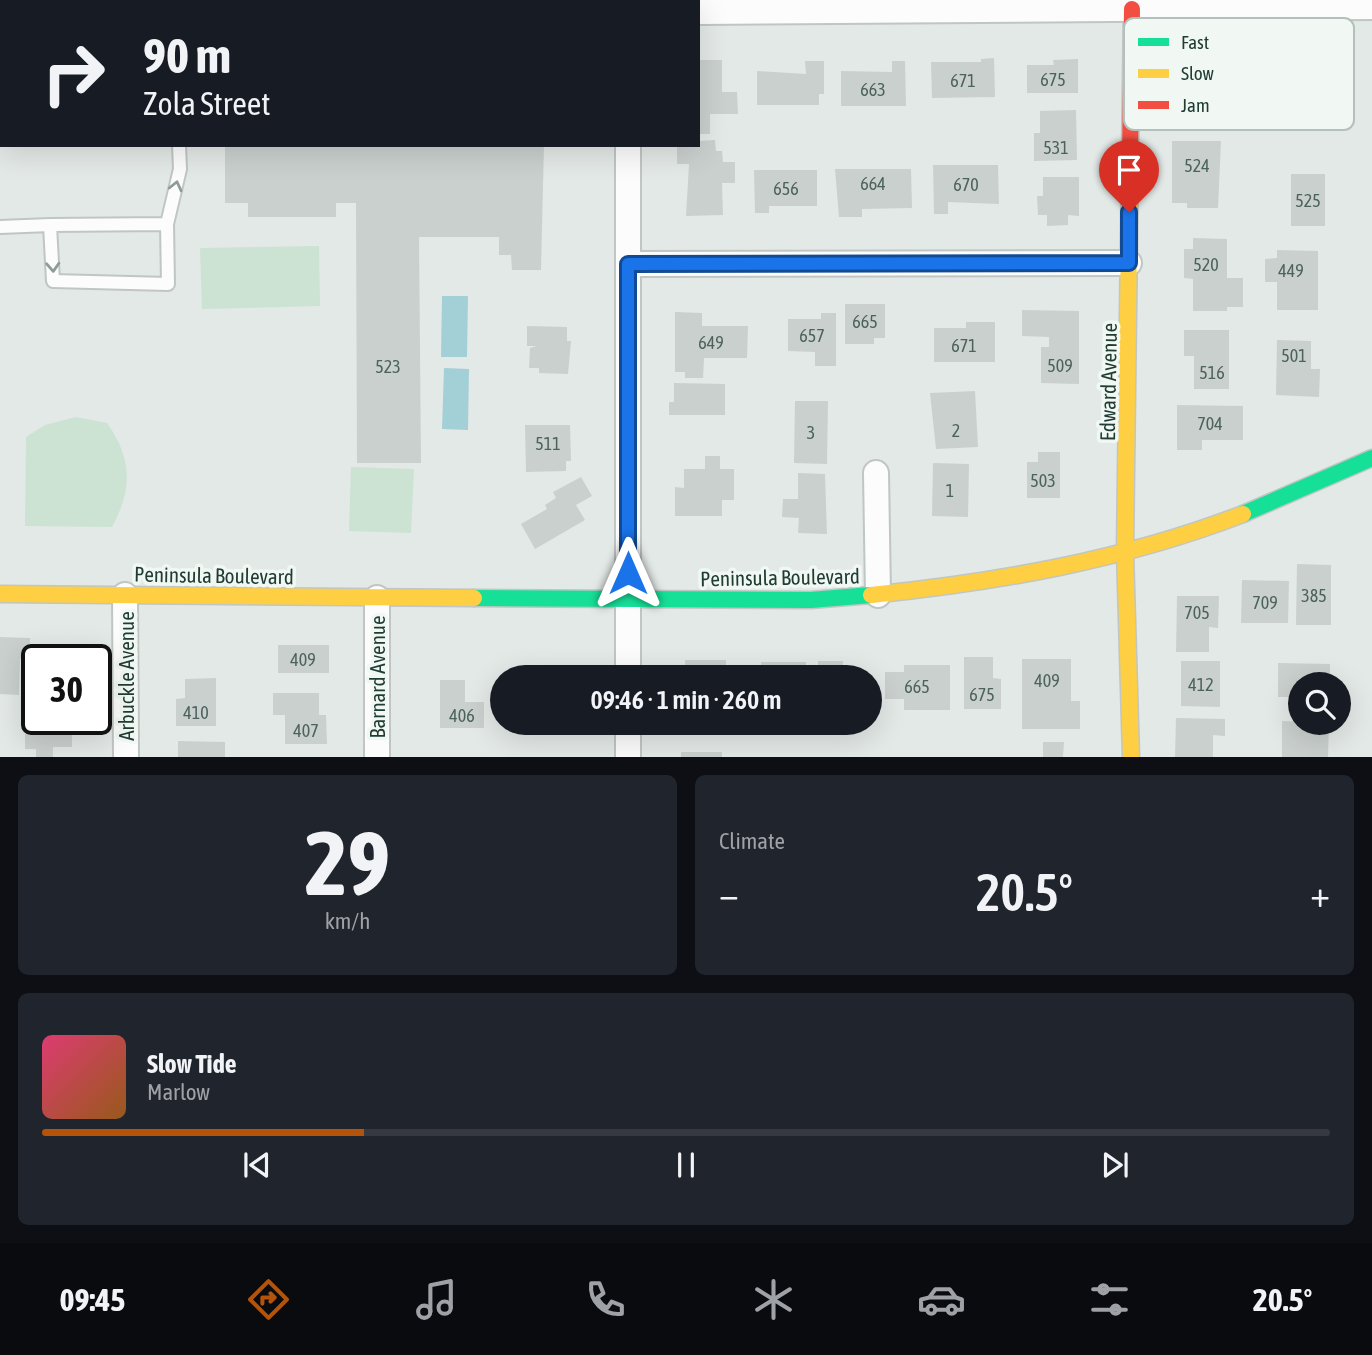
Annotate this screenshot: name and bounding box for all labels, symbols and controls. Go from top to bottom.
legend [1124,18,1354,130]
text: 90 m [143,27,231,83]
icon: right [28,28,119,119]
text: Fast [1181,31,1209,53]
text: Slow [1181,62,1215,84]
house number: 675 [1040,69,1066,90]
house number: 671 [950,70,976,91]
house number: 663 [860,79,886,100]
text: Zola Street [143,85,270,122]
text: Jam [1181,94,1210,116]
house number: 531 [1043,137,1069,158]
pin [1099,140,1159,212]
icon: arrive [1110,151,1148,189]
house number: 524 [1184,155,1210,176]
house number: 664 [860,173,886,194]
house number: 670 [953,174,979,195]
house number: 656 [773,178,799,199]
one-way arrow [168,180,182,192]
house number: 525 [1295,190,1321,211]
house number: 520 [1193,254,1219,275]
house number: 449 [1278,260,1304,281]
one-way arrow [45,262,60,273]
house number: 665 [852,311,878,332]
street label: Edward Avenue [1095,323,1121,441]
house number: 657 [799,325,825,346]
house number: 649 [698,332,724,353]
house number: 671 [951,335,977,356]
house number: 501 [1281,345,1307,366]
house number: 509 [1047,355,1073,376]
house number: 523 [375,356,401,377]
house number: 516 [1199,362,1225,383]
house number: 704 [1197,413,1223,434]
house number: 2 [952,420,960,441]
house number: 3 [807,422,815,443]
house number: 511 [535,433,561,454]
house number: 503 [1030,470,1056,491]
house number: 1 [946,480,954,501]
position arrow [591,536,665,610]
street label: Peninsula Boulevard [134,562,294,588]
street label: Peninsula Boulevard [700,564,860,590]
house number: 385 [1301,585,1327,606]
house number: 709 [1252,592,1278,613]
house number: 705 [1184,602,1210,623]
street label: Arbuckle Avenue [114,611,138,741]
street label: Barnard Avenue [365,615,389,739]
speed limit sign: 30 [21,644,112,735]
house number: 409 [290,649,316,670]
house number: 409 [1034,670,1060,691]
map controls [1288,672,1351,735]
button: search [1288,672,1351,735]
house number: 412 [1188,674,1214,695]
house number: 665 [904,676,930,697]
house number: 675 [969,684,995,705]
text: 09:46 · 1 min · 260 m [591,685,781,715]
house number: 410 [183,702,209,723]
house number: 406 [449,705,475,726]
house number: 407 [293,720,319,741]
text: 29 [305,810,390,914]
text: Climate [719,828,785,854]
text: 20.5° [976,862,1073,922]
text: − [719,872,739,915]
text: + [1310,872,1330,915]
text: km/h [325,908,370,934]
text: Slow Tide [147,1049,237,1079]
text: Marlow [147,1079,210,1105]
icon: previous [238,1146,276,1184]
icon: pause [667,1146,705,1184]
icon: next [1096,1146,1134,1184]
icon: directions [244,1275,293,1324]
icon: music [412,1275,461,1324]
icon: phone [581,1275,630,1324]
icon: climate [749,1275,798,1324]
icon: car [917,1275,966,1324]
icon: filters [1085,1275,1134,1324]
text: 09:45 [60,1281,125,1318]
text: 20.5° [1253,1281,1312,1318]

